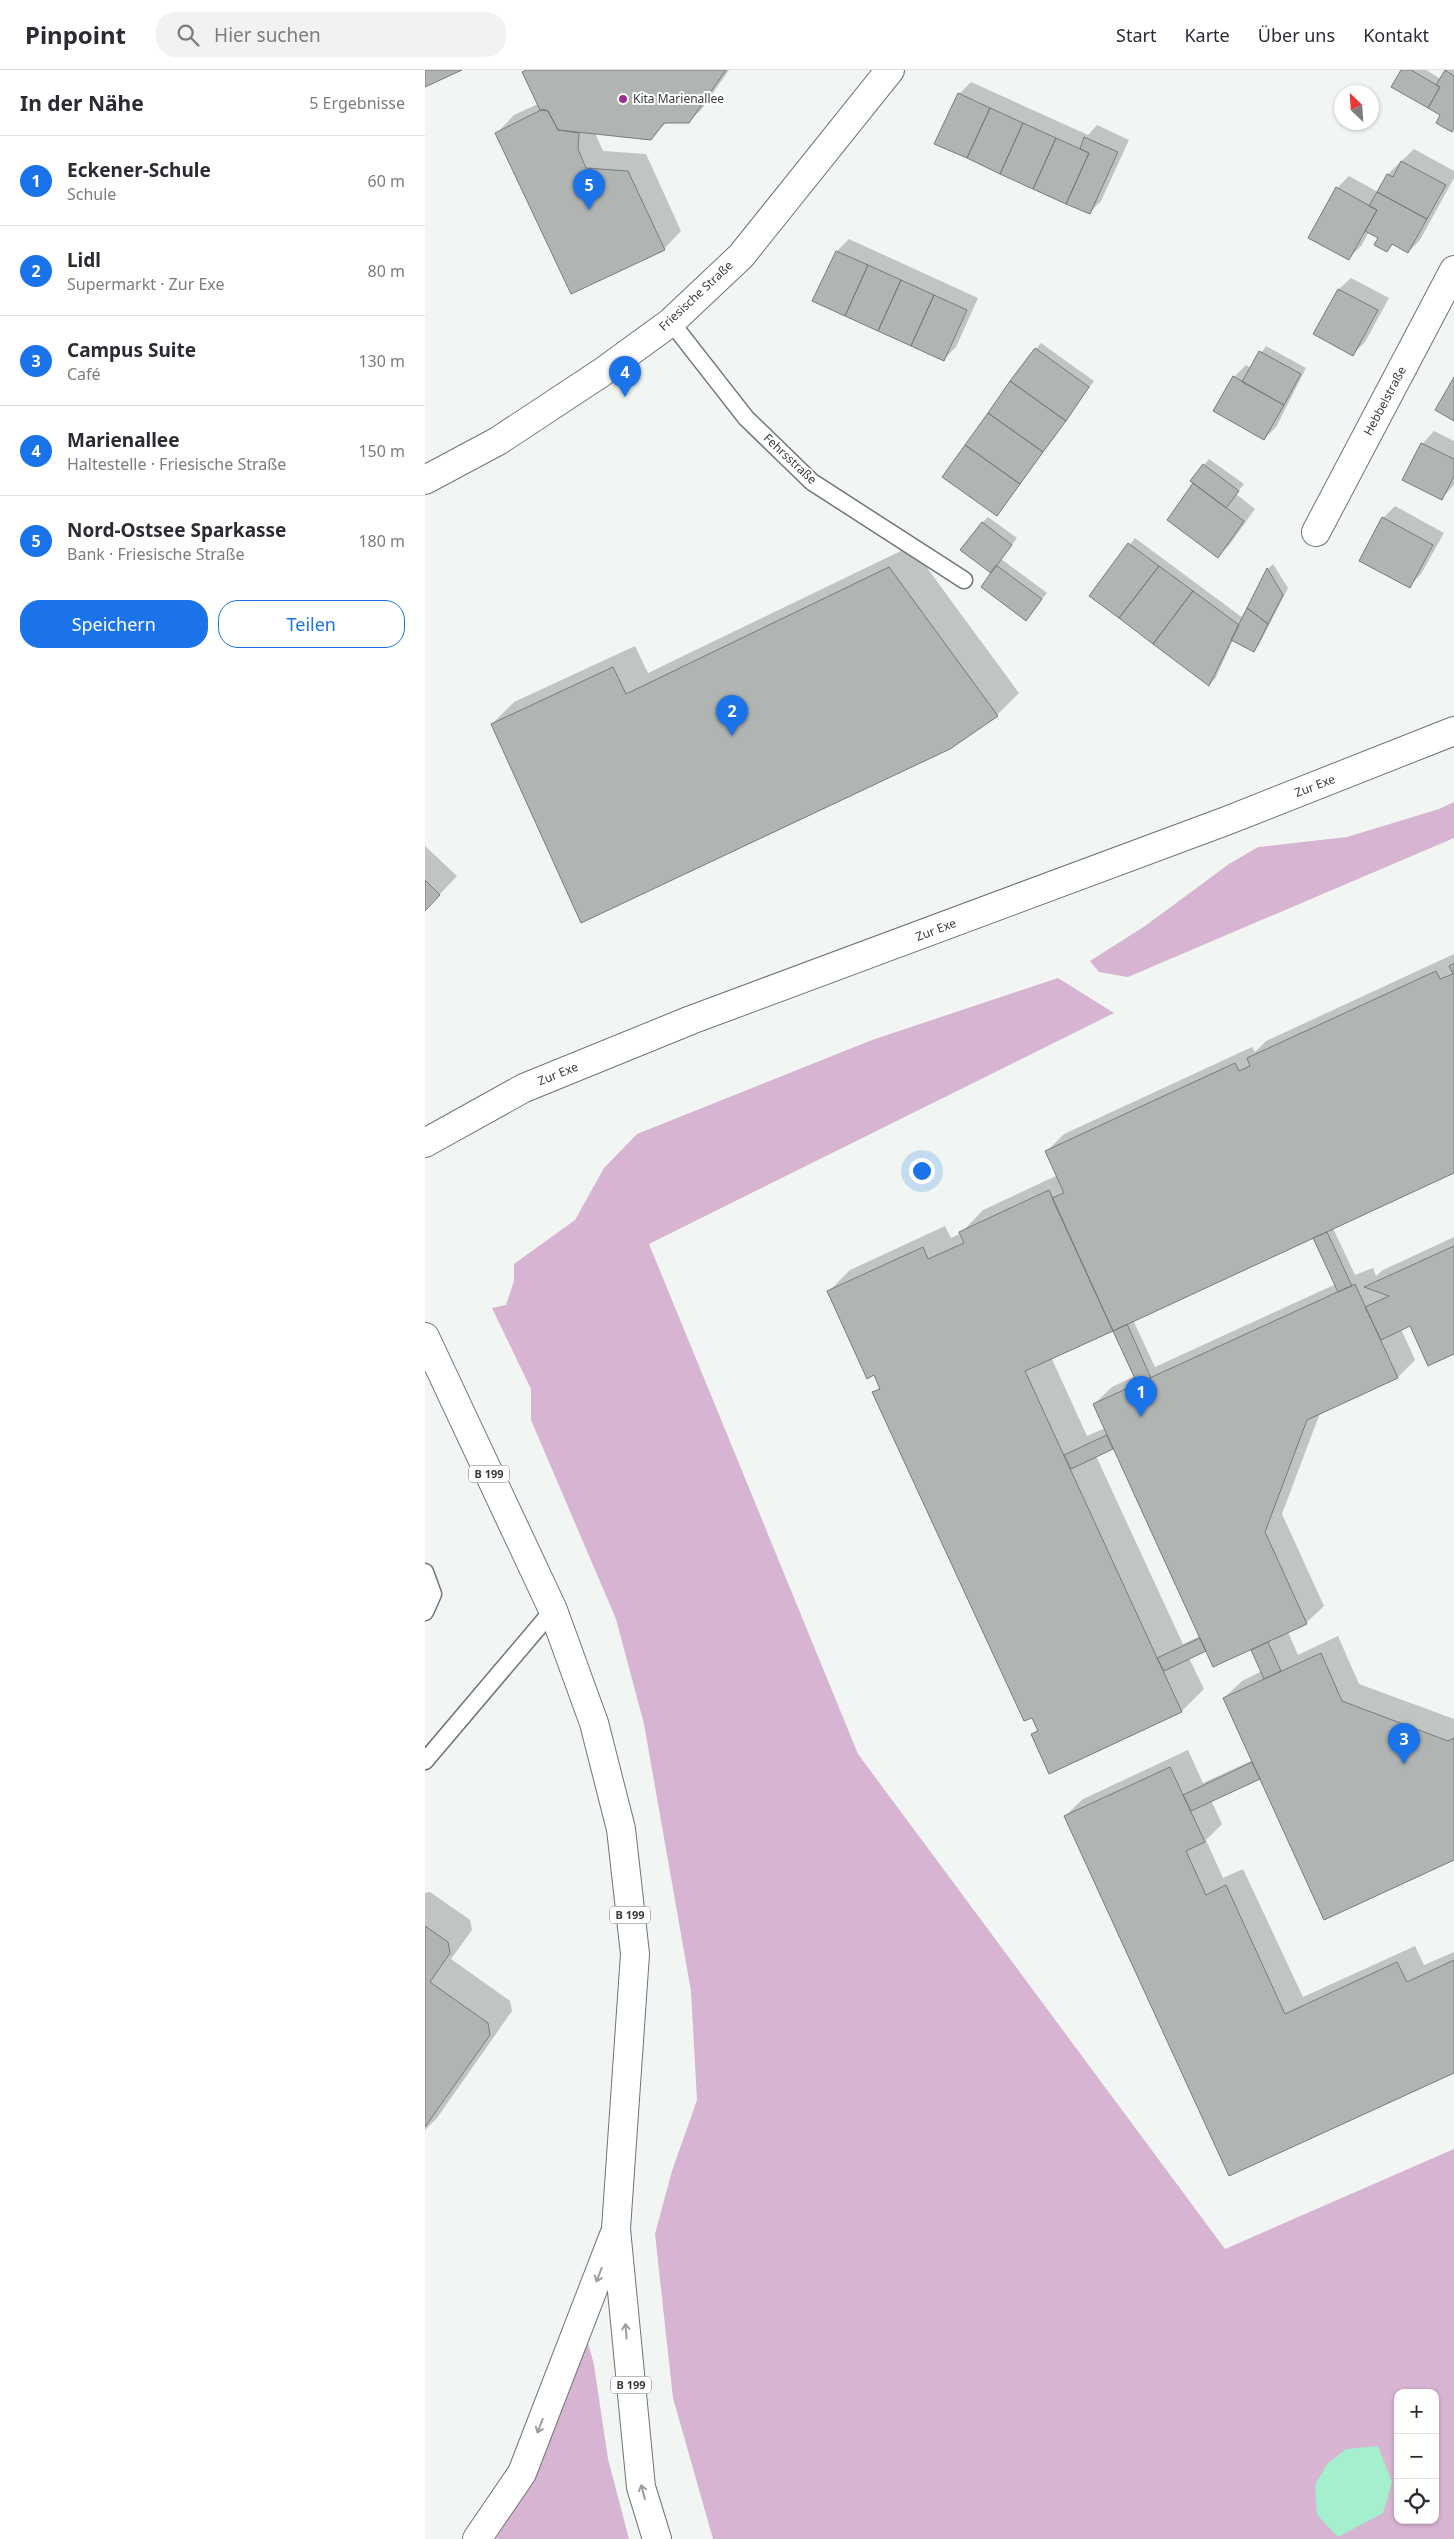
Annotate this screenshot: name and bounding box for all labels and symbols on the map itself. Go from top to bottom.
north arrow [1334,85,1379,130]
place label: Kita Marienallee [633,90,724,107]
marker: Kita Marienallee [617,93,629,105]
pin: 5 [573,169,605,210]
street label: Friesische Straße [655,257,737,334]
pin: 4 [609,356,641,397]
street label: Hebbelstraße [1359,363,1410,438]
street label: Fehrsstraße [760,430,821,488]
pin: 2 [716,695,748,736]
street label: Zur Exe [1292,770,1338,801]
street label: Zur Exe [913,914,959,945]
street label: Zur Exe [535,1058,581,1089]
your location [909,1158,935,1184]
pin: 1 [1125,1376,1157,1417]
road number: B 199 [469,1466,509,1482]
pin: 3 [1388,1723,1420,1764]
road number: B 199 [610,1906,650,1924]
one-way arrow [593,2267,603,2282]
one-way arrow [621,2323,631,2339]
road number: B 199 [611,2376,651,2394]
one-way arrow [534,2418,544,2433]
one-way arrow [638,2485,647,2501]

